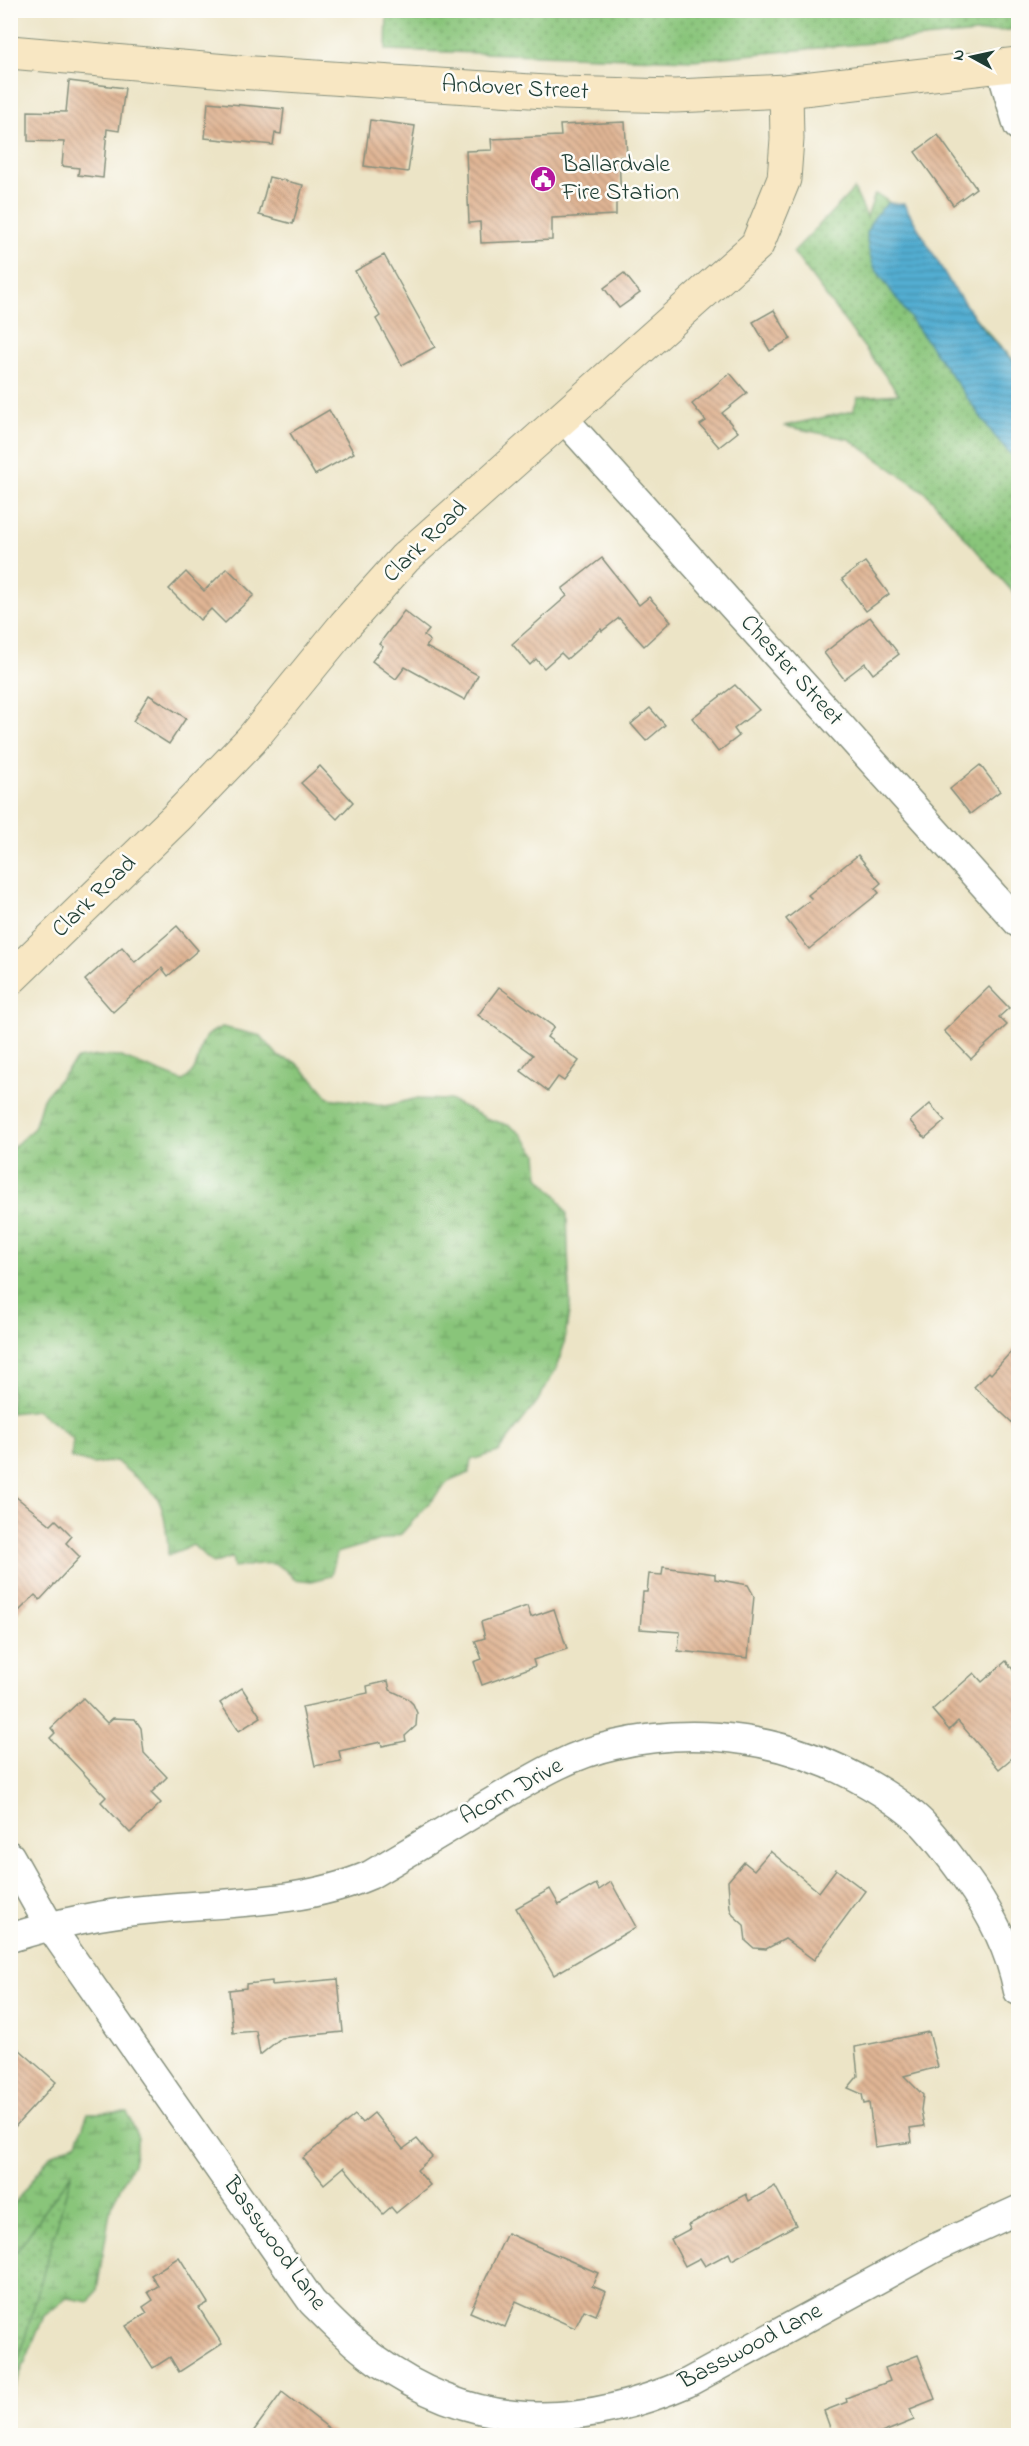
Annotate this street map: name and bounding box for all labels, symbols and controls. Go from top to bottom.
north arrow [942,27,1002,87]
text: N [946,48,972,62]
street label: Andover Street [441,68,589,110]
place label: Ballardvale Fire Station [561,148,679,211]
public building icon: Ballardvale Fire Station [528,164,558,194]
street label: Clark Road [376,492,477,592]
street label: Chester Street [731,607,851,735]
street label: Clark Road [45,847,146,947]
street label: Acorn Drive [454,1749,570,1835]
street label: Basswood Lane [213,2169,335,2318]
street label: Basswood Lane [672,2294,829,2400]

